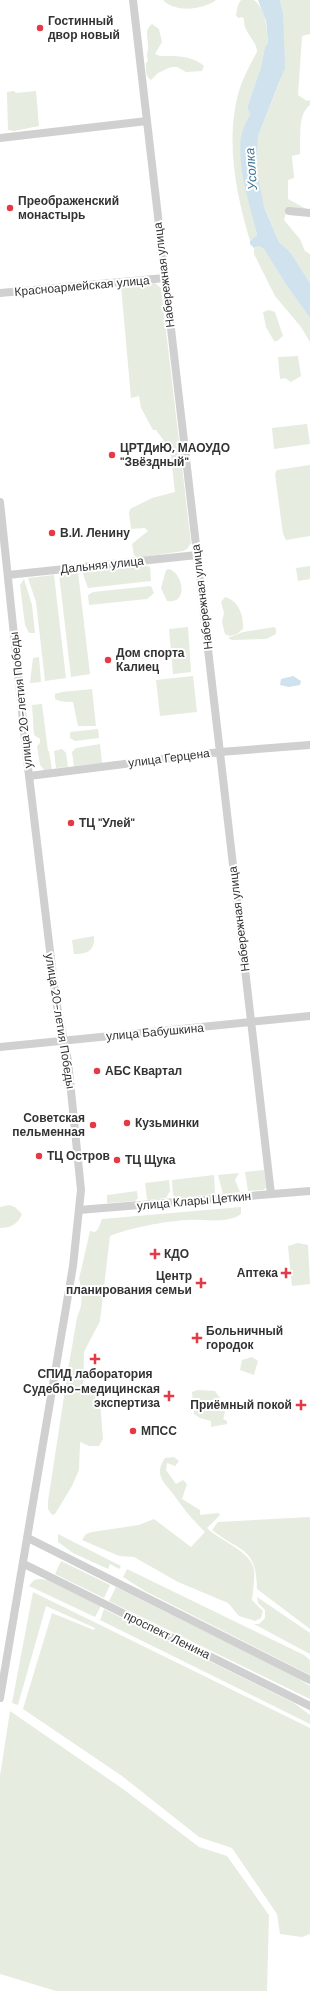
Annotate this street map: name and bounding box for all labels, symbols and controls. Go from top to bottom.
place label: Гостинный двор новый [48,13,120,43]
marker: Гостинный двор новый [35,23,45,33]
water label: Усолка [241,147,261,192]
place label: Преображенский монастырь [18,193,119,223]
marker: Преображенский монастырь [5,203,15,213]
street label: Набережная улица [150,221,178,329]
street label: Красноармейская улица [14,272,151,300]
place label: ЦРТДиЮ, МАОУДО "Звёздный" [120,440,230,470]
marker: ЦРТДиЮ, МАОУДО "Звёздный" [107,450,117,460]
place label: В.И. Ленину [60,525,130,541]
marker: В.И. Ленину [47,528,57,538]
street label: Набережная улица [188,543,216,651]
street label: Дальняя улица [59,553,145,577]
street label: улица 20-летия Победы [6,631,36,769]
place label: Дом спорта Калиец [116,645,185,675]
marker: Дом спорта Калиец [103,655,113,665]
street label: улица Герцена [127,745,211,771]
place label: ТЦ "Улей" [79,815,135,831]
marker: ТЦ "Улей" [66,818,76,828]
street label: Набережная улица [225,865,253,973]
street label: улица 20-летия Победы [41,952,79,1090]
street label: улица Бабушкина [105,1020,205,1044]
place label: АБС Квартал [105,1063,182,1079]
marker: АБС Квартал [92,1066,102,1076]
place label: Советская пельменная [12,1110,85,1140]
place label: Кузьминки [135,1115,199,1131]
marker: Кузьминки [122,1118,132,1128]
marker: Советская пельменная [88,1120,98,1130]
place label: ТЦ Остров [47,1148,110,1164]
marker: ТЦ Остров [34,1151,44,1161]
place label: ТЦ Щука [125,1152,176,1168]
marker: ТЦ Щука [112,1155,122,1165]
street label: улица Клары Цеткин [136,1188,252,1214]
place label: КДО [164,1246,189,1262]
marker: КДО [149,1248,161,1260]
place label: Аптека [237,1265,278,1281]
place label: Центр планирования семьи [66,1268,192,1298]
marker: Аптека [281,1268,291,1278]
marker: Центр планирования семьи [195,1277,207,1289]
place label: Больничный городок [206,1323,283,1353]
marker: Больничный городок [191,1332,203,1344]
marker: СПИД лаборатория [89,1353,101,1365]
place label: СПИД лаборатория [37,1366,153,1382]
place label: Судебно-медицинская экспертиза [23,1381,160,1411]
marker: Судебно-медицинская экспертиза [163,1390,175,1402]
place label: Приёмный покой [190,1397,292,1413]
marker: Приёмный покой [295,1399,307,1411]
place label: МПСС [141,1423,177,1439]
marker: МПСС [128,1426,138,1436]
street label: проспект Ленина [121,1607,213,1663]

